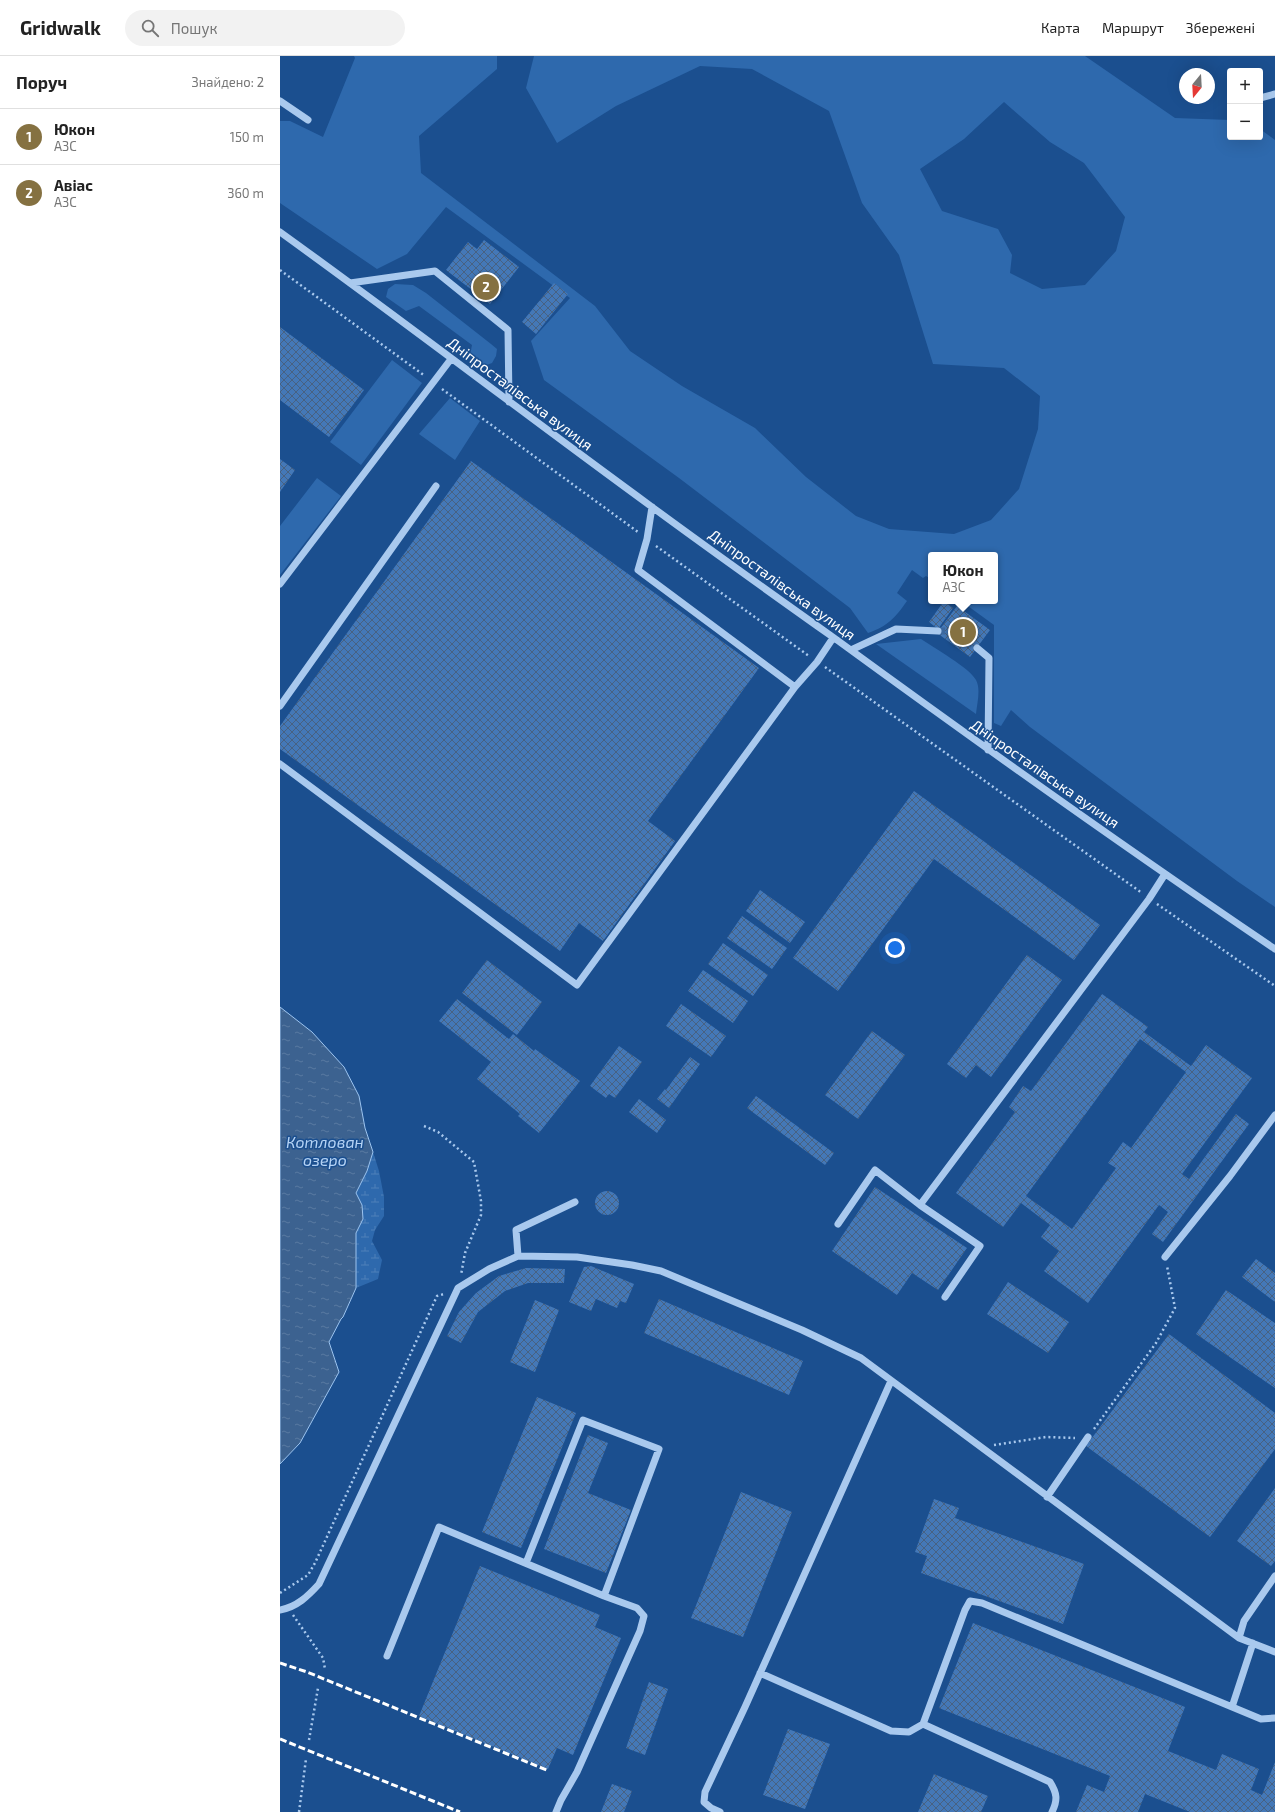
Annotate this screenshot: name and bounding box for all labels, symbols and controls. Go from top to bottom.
search box [125,10,405,46]
text: Gridwalk [20,16,101,39]
icon: search [139,17,161,39]
text: Пошук [171,19,217,37]
text: Карта [1041,19,1080,36]
text: Маршрут [1102,19,1164,36]
text: Збережені [1186,19,1255,36]
north arrow [1179,68,1215,104]
map controls [1227,68,1263,140]
button: + [1227,68,1263,104]
text: Поруч [16,72,67,92]
text: Знайдено: 2 [192,74,264,90]
button: − [1227,104,1263,140]
text: Юкон [54,120,95,138]
text: 1 [26,129,32,145]
text: 150 m [230,129,264,145]
text: АЗС [54,138,77,154]
text: Авіас [54,176,93,194]
text: 2 [25,185,33,201]
text: 360 m [227,185,264,201]
text: АЗС [54,194,77,210]
pin: 2 [473,272,499,302]
street label: Дніпросталівська вулиця [444,333,597,454]
street label: Дніпросталівська вулиця [705,525,860,644]
popup [928,552,998,604]
text: Юкон [943,561,983,579]
text: АЗС [943,579,965,595]
pin: 1 [950,617,976,647]
street label: Дніпросталівська вулиця [967,715,1123,832]
your location [885,938,905,958]
water label: Котлован озеро [286,1132,364,1169]

